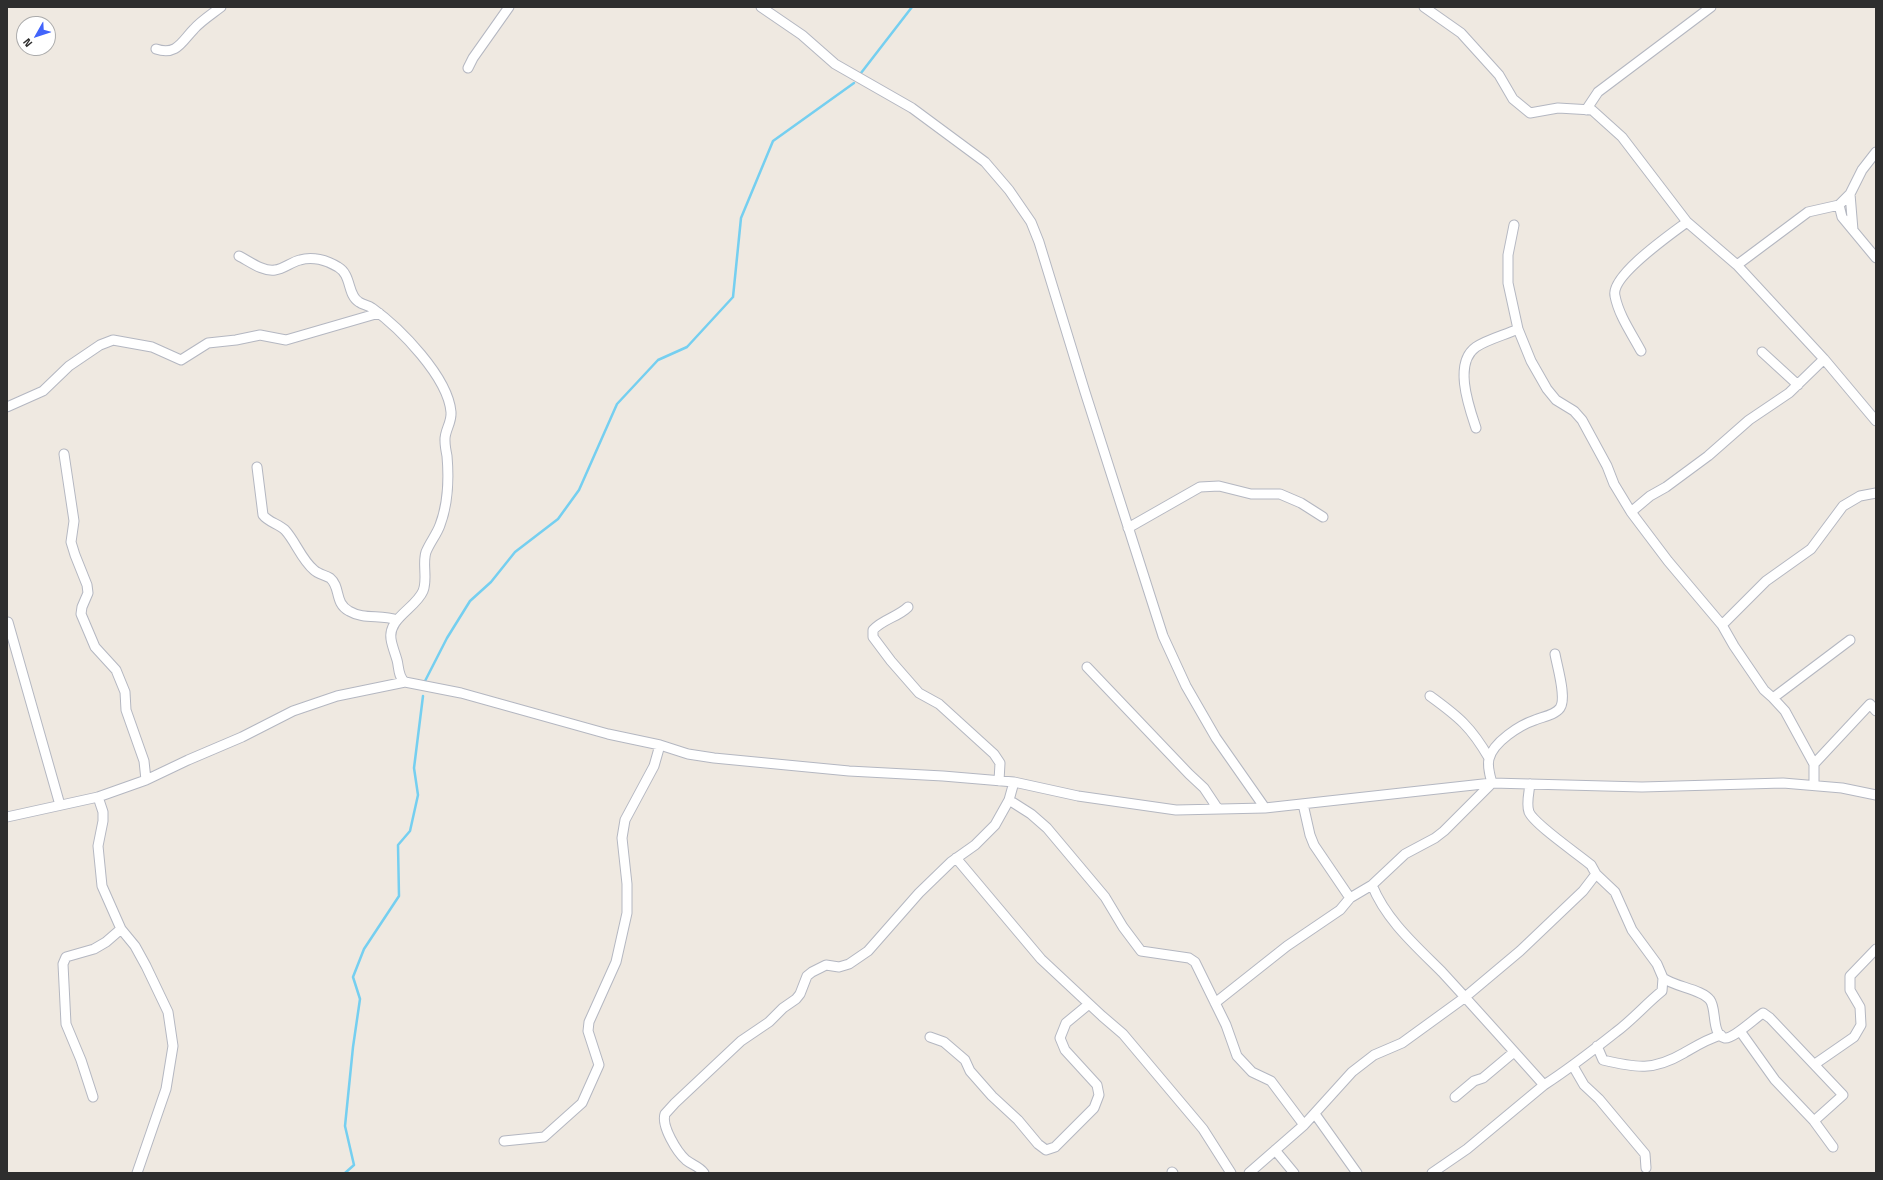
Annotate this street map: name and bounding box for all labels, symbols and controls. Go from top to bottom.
north arrow [16,16,56,56]
text: N [19,35,36,51]

